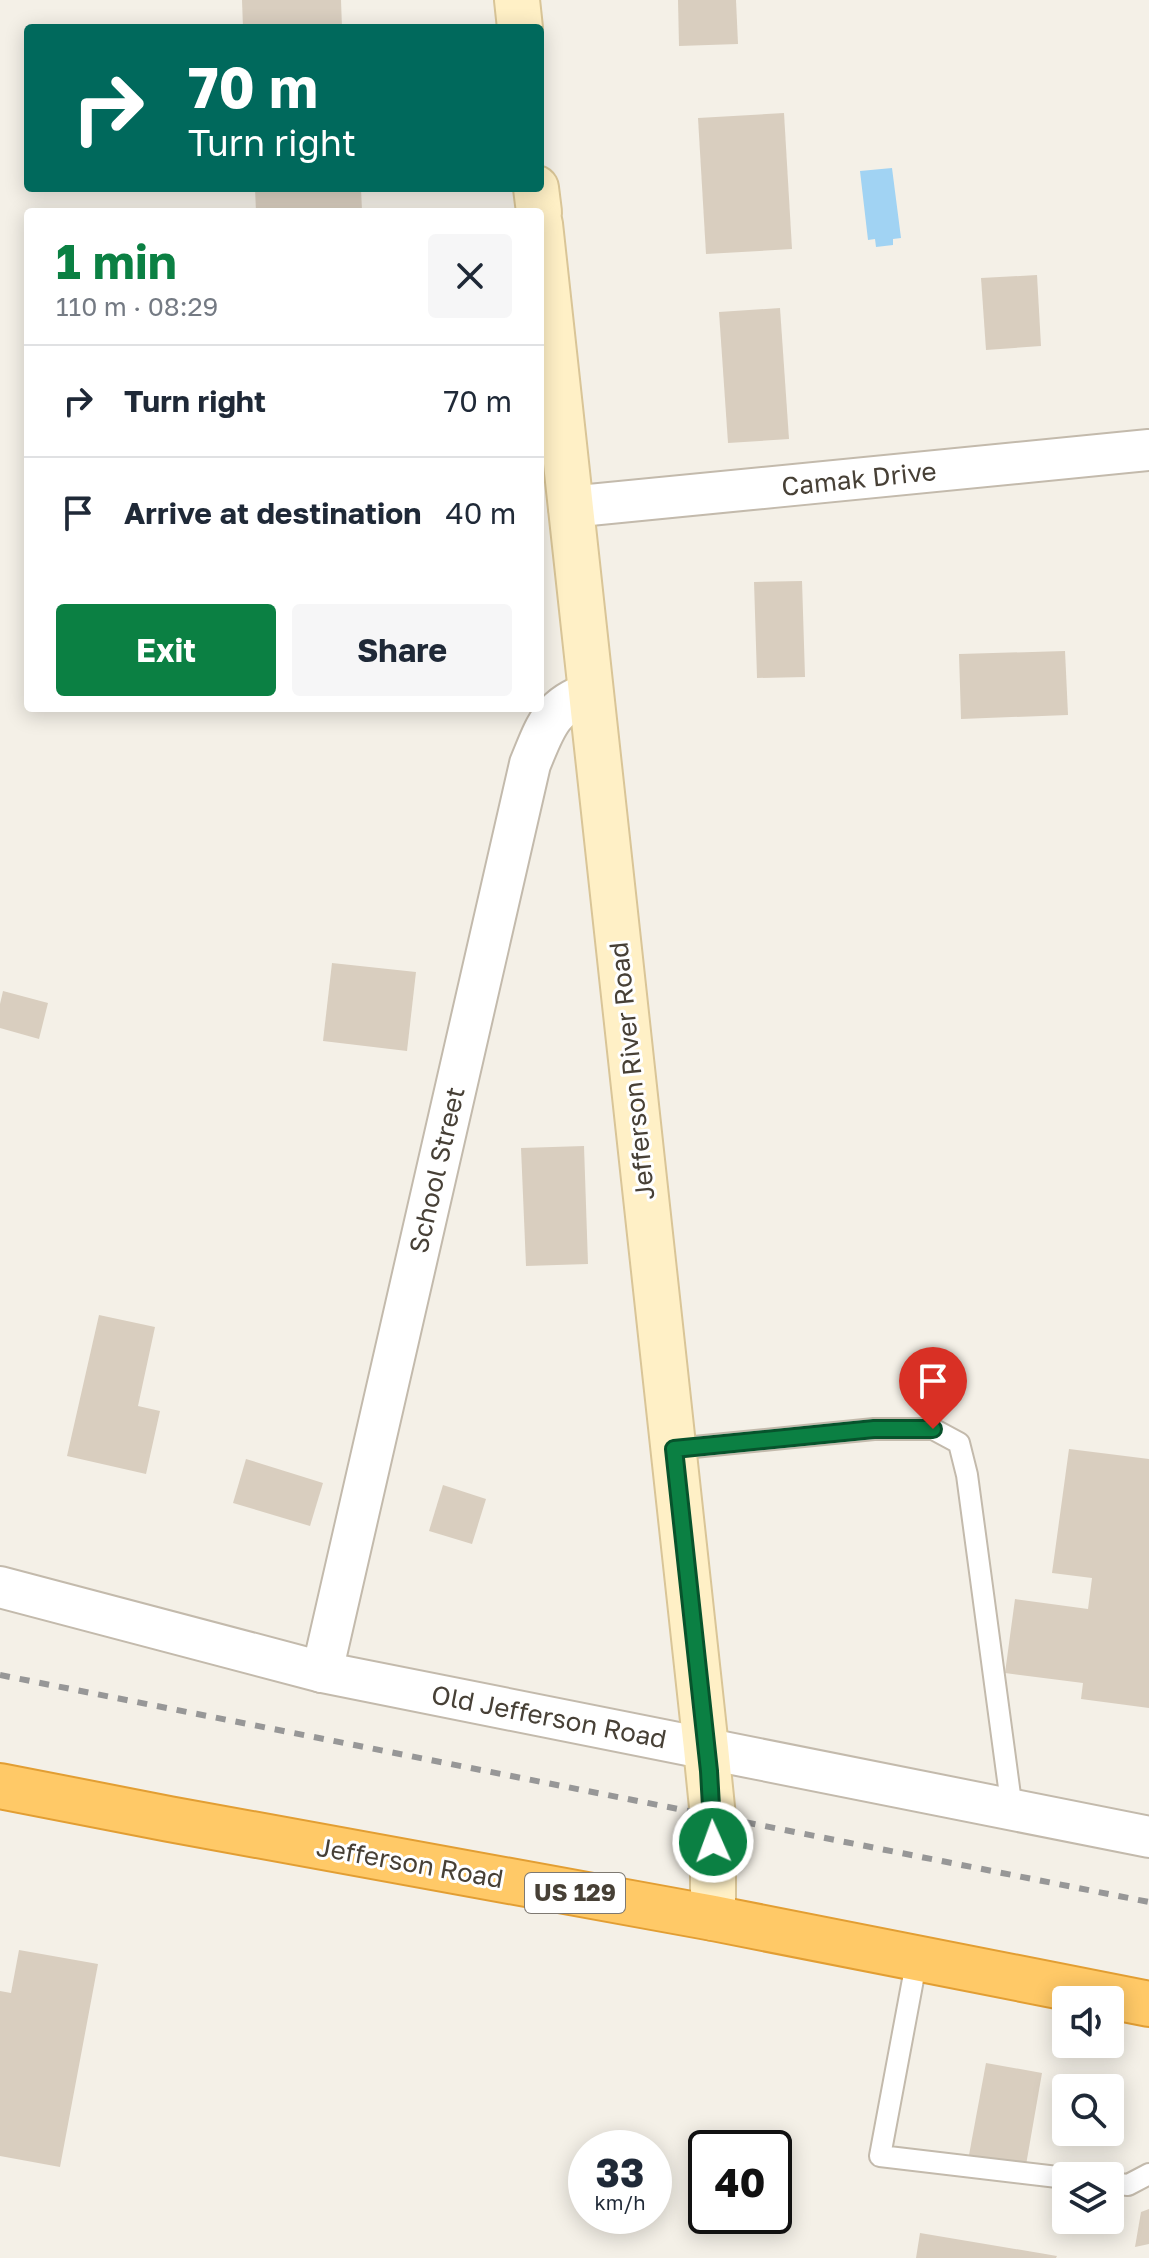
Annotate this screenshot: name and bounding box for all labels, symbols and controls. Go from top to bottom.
text: 70 m [188,53,318,120]
icon: right [56,56,160,160]
text: Turn right [188,121,356,164]
text: 1 min [56,232,177,290]
button: close [428,234,512,318]
text: 110 m · 08:29 [56,291,218,322]
icon: right [56,379,100,423]
text: Turn right [124,383,266,419]
text: 70 m [443,383,512,419]
street label: Camak Drive [780,455,938,502]
icon: arrive [56,491,100,535]
text: Arrive at destination [124,495,421,531]
text: 40 m [445,495,516,531]
button: Exit [56,604,276,696]
button: Share [292,604,512,696]
street label: Jefferson River Road [603,940,660,1202]
street label: School Street [402,1084,471,1256]
pin [899,1347,967,1429]
icon: arrive [911,1359,955,1403]
street label: Old Jefferson Road [429,1679,669,1755]
position arrow [671,1800,755,1884]
street label: Jefferson Road [314,1831,506,1894]
road number: US 129 [525,1873,625,1913]
map controls [1052,1986,1124,2234]
button: sound [1052,1986,1124,2058]
button: search [1052,2074,1124,2146]
speed limit sign: 40 [688,2130,792,2234]
text: 33 [596,2148,644,2196]
button: layers [1052,2162,1124,2234]
text: km/h [595,2190,645,2214]

